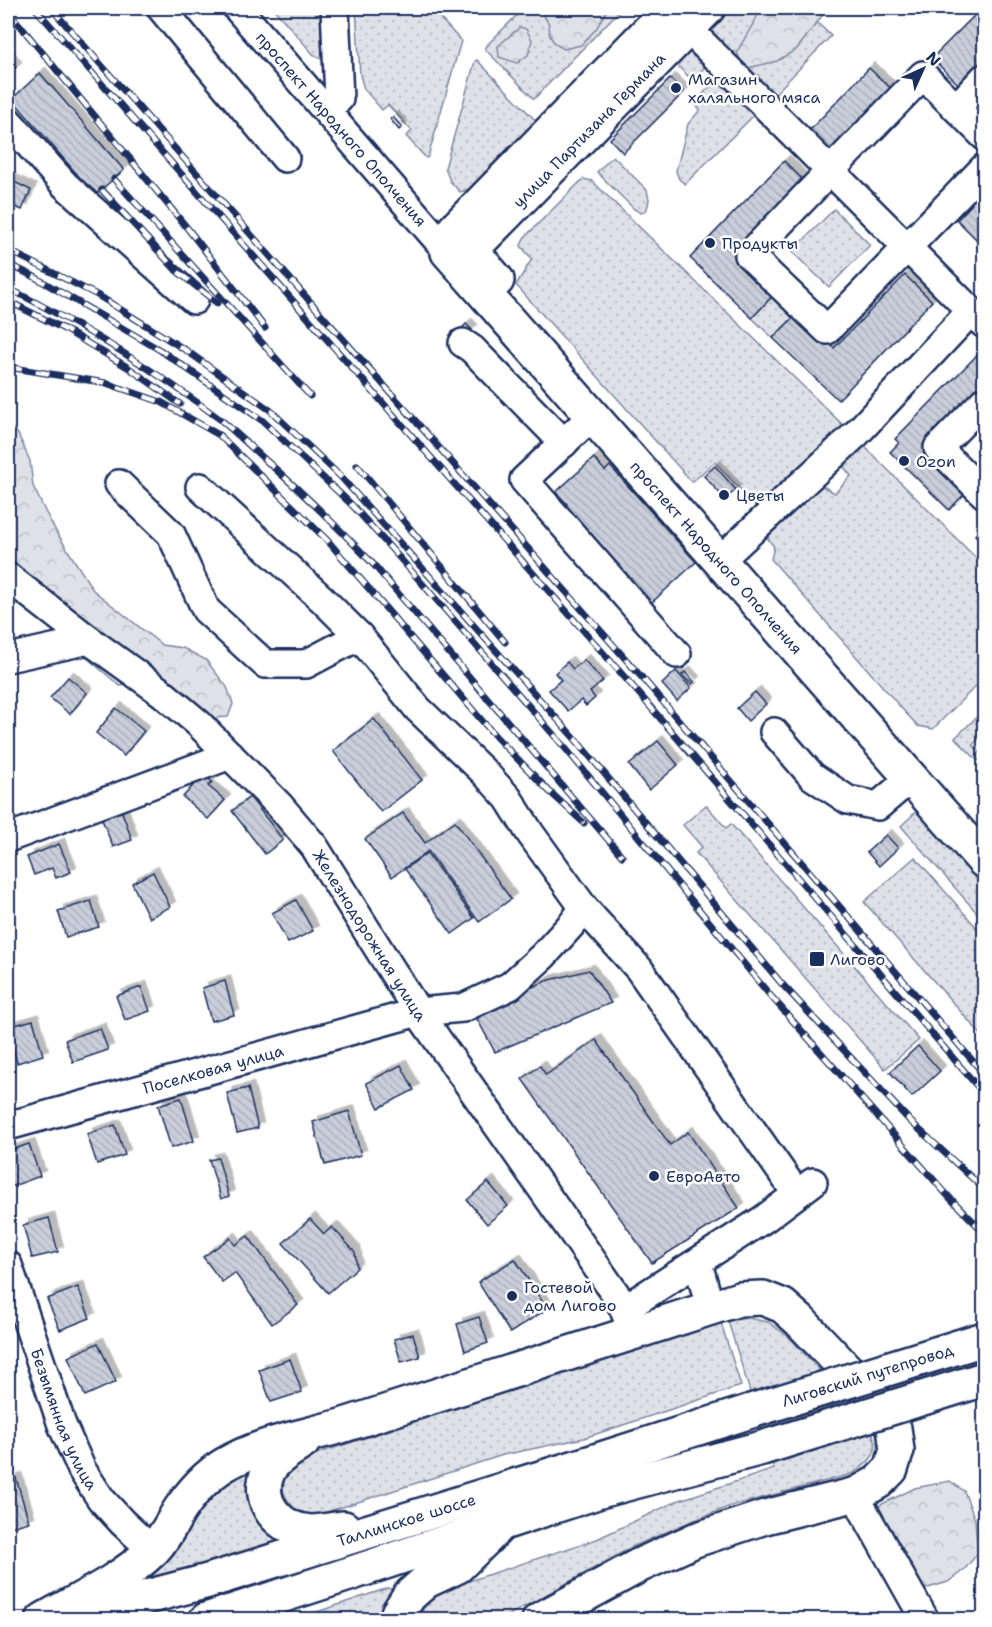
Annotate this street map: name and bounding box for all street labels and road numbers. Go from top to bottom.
street label: проспект Народного Ополчения [251,28,431,231]
street label: улица Партизана Германа [508,48,670,212]
street label: проспект Народного Ополчения [626,457,807,659]
street label: Железнодорожная улица [308,845,431,1026]
street label: Поселковая улица [141,1040,286,1099]
street label: Лиговский путепровод [779,1339,956,1412]
street label: Безымянная улица [26,1345,102,1494]
street label: Таллинское шоссе [334,1489,478,1551]

